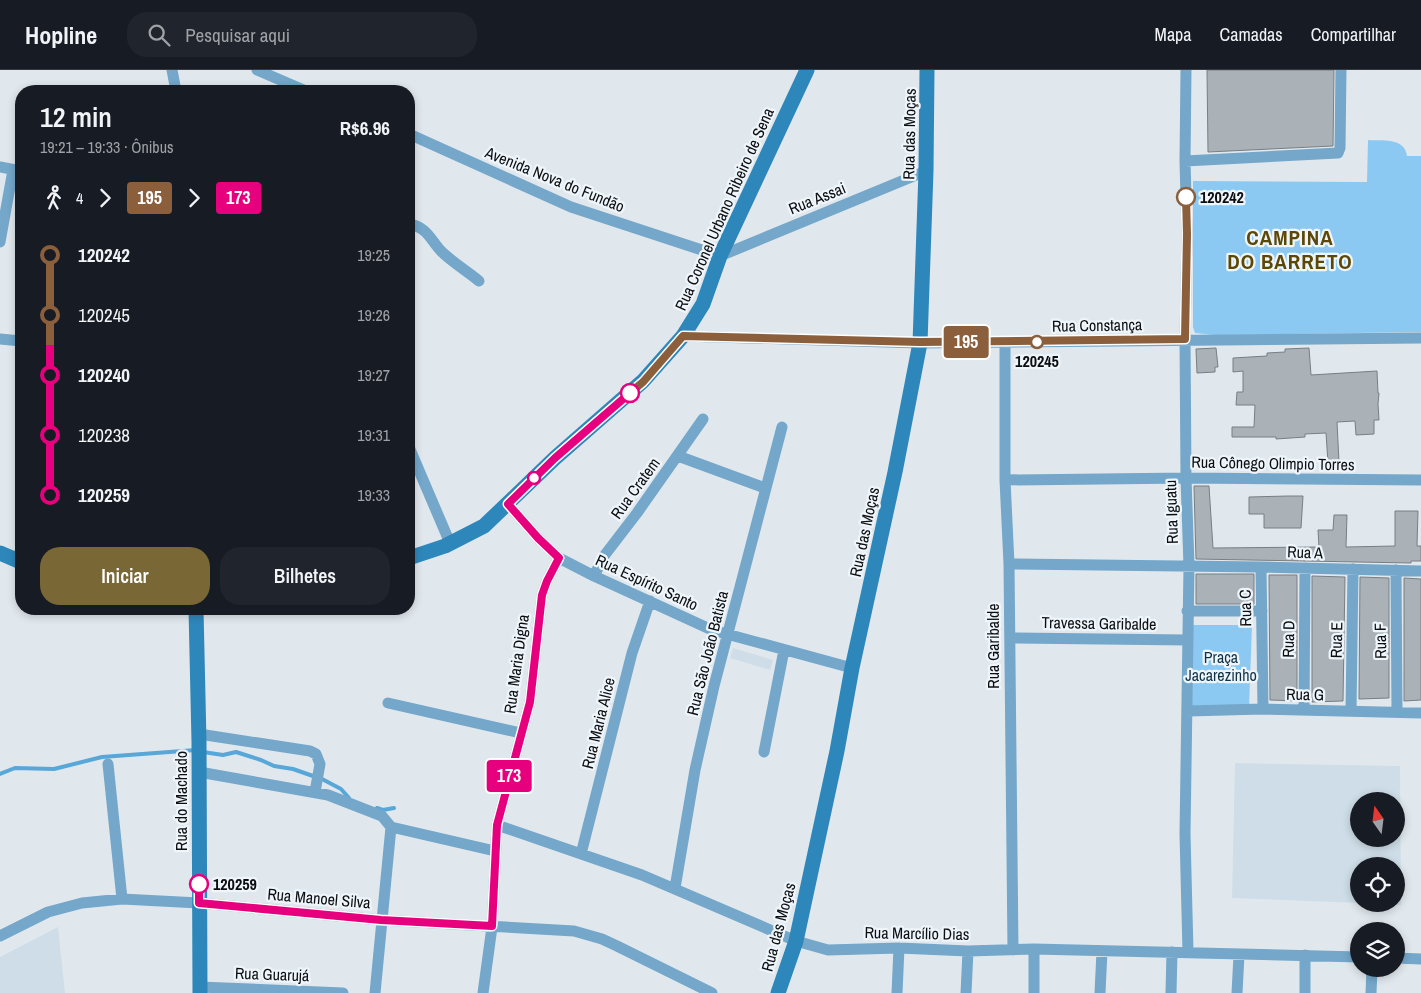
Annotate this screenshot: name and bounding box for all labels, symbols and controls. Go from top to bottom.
search box [127,12,477,57]
text: Hopline [25,19,97,51]
icon: search [145,21,173,49]
text: Pesquisar aqui [185,22,290,48]
text: Mapa [1155,22,1192,47]
text: Camadas [1220,22,1283,47]
text: Compartilhar [1311,22,1396,47]
street label: Rua das Moças [897,88,921,180]
text: 12 min [40,98,112,136]
street label: Rua Coronel Urbano Ribeiro de Sena [669,104,779,314]
text: R$6.96 [340,115,390,141]
text: 19:21 – 19:33 · Ônibus [40,136,174,158]
street label: Avenida Nova do Fundão [481,141,628,217]
street label: Rua Assai [785,177,849,219]
icon: walk [40,184,68,212]
icon: forward [91,184,119,212]
icon: forward [180,184,208,212]
text: 195 [137,185,162,210]
text: 173 [226,185,251,210]
place label: 120242 [1200,186,1244,208]
text: 4 [76,187,83,209]
marker: 120242 [1176,187,1196,207]
district label: CAMPINA DO BARRETO [1227,223,1353,276]
text: 120242 [78,242,130,268]
text: 19:25 [357,244,390,266]
text: 120245 [78,302,130,328]
text: 19:26 [357,304,390,326]
street label: Rua Constança [1052,313,1143,337]
line badge: 195 [937,326,995,358]
text: 195 [954,329,978,354]
marker: 120245 [1030,335,1044,349]
place label: 120245 [1015,350,1059,372]
text: 120240 [78,362,130,388]
text: 19:27 [357,364,390,386]
unlabelled marker [620,383,640,403]
text: 120238 [78,422,130,448]
text: 19:31 [357,424,390,446]
street label: Rua Cônego Olimpio Torres [1191,451,1355,475]
street label: Rua Cratem [605,453,665,523]
unlabelled marker [527,471,541,485]
street label: Rua Iguatu [1159,480,1183,544]
text: 120259 [78,482,130,508]
text: 19:33 [357,484,390,506]
street label: Rua das Moças [844,485,884,579]
street label: Rua A [1287,540,1323,564]
button: Iniciar [40,547,210,605]
button: Bilhetes [220,547,390,605]
street label: Rua Espírito Santo [592,549,702,615]
street label: Rua São João Batista [681,588,733,718]
street label: Rua C [1234,589,1256,627]
street label: Rua Garibalde [982,603,1004,689]
street label: Travessa Garibalde [1041,611,1157,635]
street label: Rua Maria Digna [498,612,534,715]
street label: Rua D [1277,620,1299,658]
street label: Rua E [1325,622,1347,658]
street label: Rua F [1369,623,1391,659]
park label: Praça Jacarezinho [1185,646,1257,686]
street label: Rua Maria Alice [576,675,620,771]
street label: Rua G [1286,683,1324,705]
street label: Rua do Machado [170,751,192,851]
line badge: 173 [480,760,538,792]
text: 173 [497,763,521,788]
north arrow [1350,792,1405,848]
map controls [1350,792,1405,977]
button: locate [1350,857,1405,912]
place label: 120259 [213,873,257,895]
marker: 120259 [189,874,209,894]
street label: Rua das Moças [756,880,800,974]
street label: Rua Manoel Silva [266,883,372,914]
street label: Rua Marcílio Dias [864,921,970,945]
button: layers [1350,922,1405,977]
street label: Rua Guarujá [234,962,310,986]

